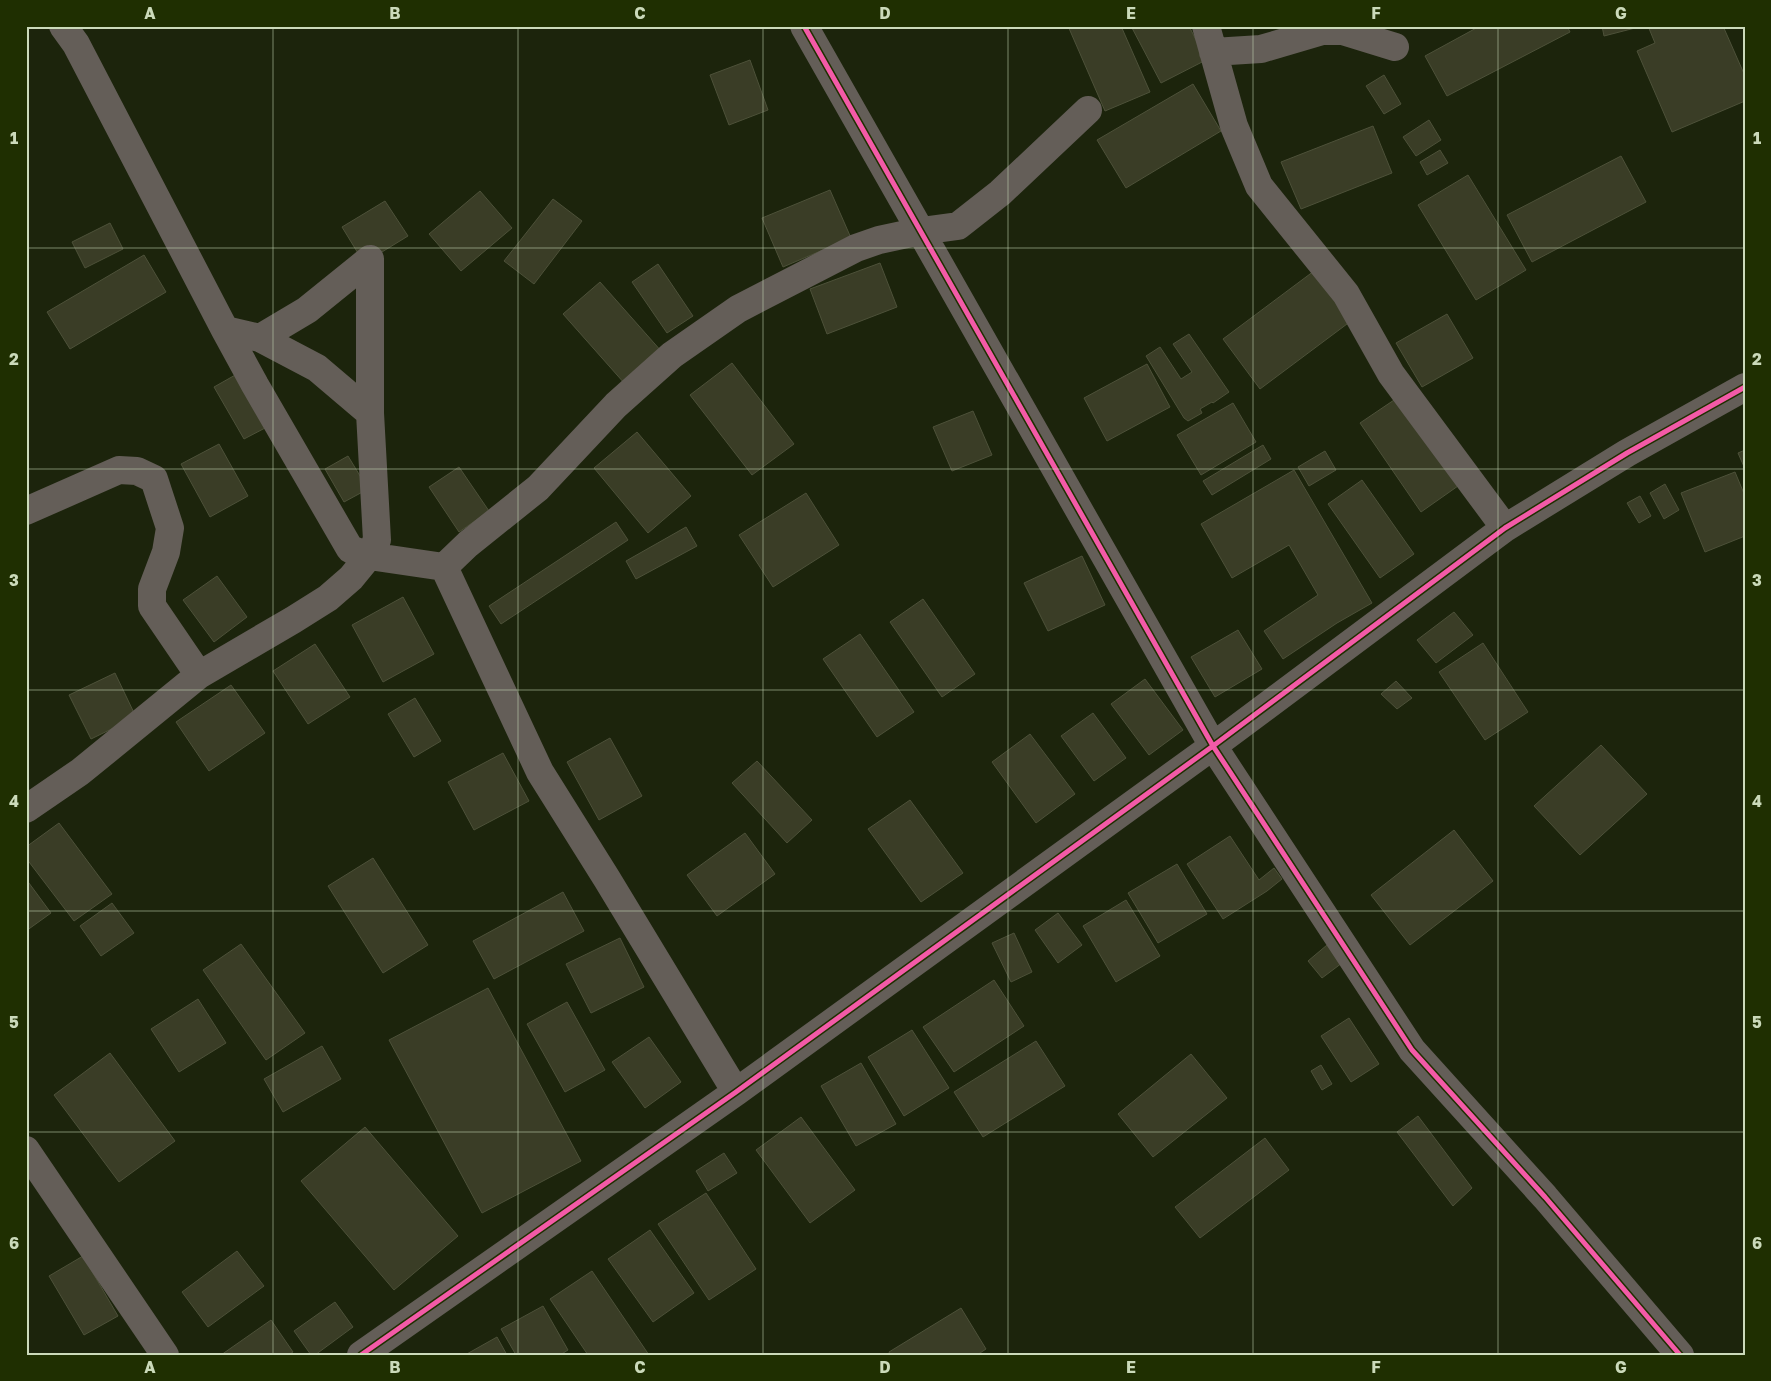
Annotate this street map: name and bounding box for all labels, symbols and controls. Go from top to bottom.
text: A [144,3,156,23]
text: B [389,3,401,23]
text: C [634,3,646,23]
text: D [879,3,891,23]
text: E [1126,3,1136,23]
text: F [1371,3,1381,23]
text: G [1615,3,1627,23]
text: 1 [10,128,18,148]
text: 1 [1753,128,1761,148]
text: 2 [9,349,19,369]
text: 2 [1752,349,1762,369]
text: 3 [9,570,19,590]
text: 3 [1752,570,1762,590]
text: 4 [9,791,19,811]
text: 4 [1752,791,1762,811]
text: 5 [9,1012,19,1032]
text: 5 [1752,1012,1762,1032]
text: 6 [9,1233,19,1253]
text: 6 [1752,1233,1762,1253]
text: A [144,1357,156,1377]
text: B [389,1357,401,1377]
text: C [634,1357,646,1377]
text: D [879,1357,891,1377]
text: E [1126,1357,1136,1377]
text: F [1371,1357,1381,1377]
text: G [1615,1357,1627,1377]

